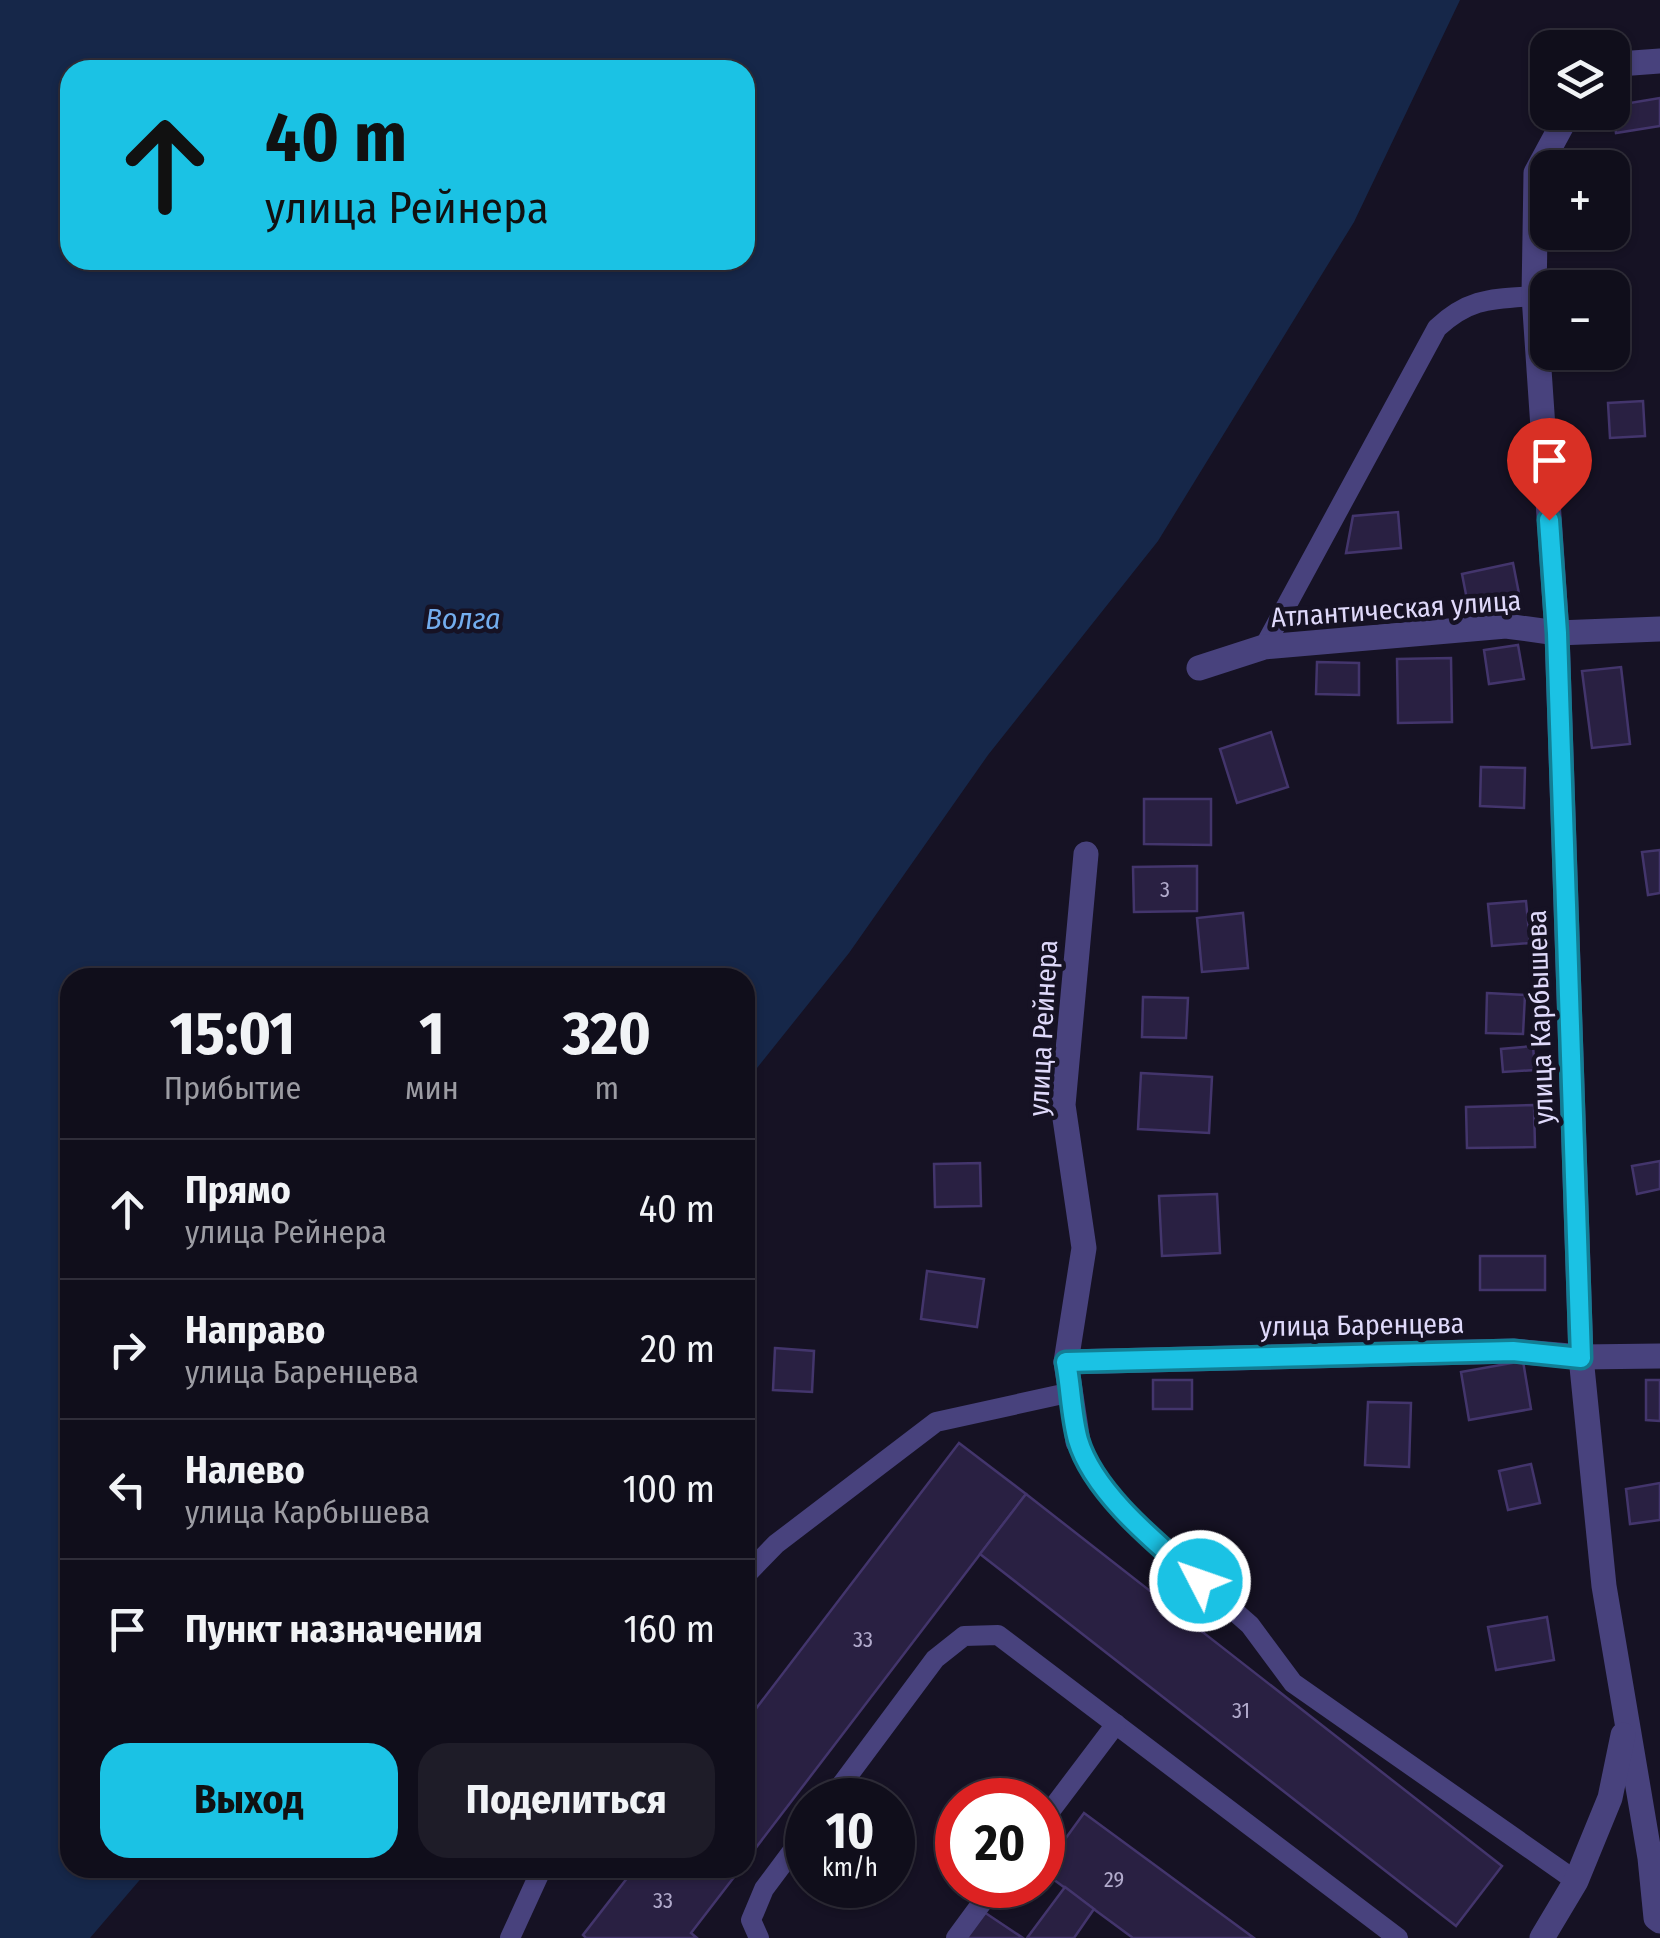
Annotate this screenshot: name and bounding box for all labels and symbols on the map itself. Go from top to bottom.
pin [1507,418,1592,521]
street label: Атлантическая улица [1270,584,1522,634]
water label: Волга [425,601,501,637]
house number: 3 [1160,876,1170,903]
street label: улица Карбышева [1520,909,1560,1125]
street label: улица Рейнера [1022,939,1064,1117]
street label: улица Баренцева [1259,1307,1465,1343]
position arrow [1148,1529,1252,1633]
house number: 33 [853,1626,873,1653]
house number: 31 [1232,1697,1250,1724]
speed limit sign: 20 [935,1778,1065,1908]
house number: 29 [1104,1866,1124,1893]
house number: 33 [653,1887,673,1914]

